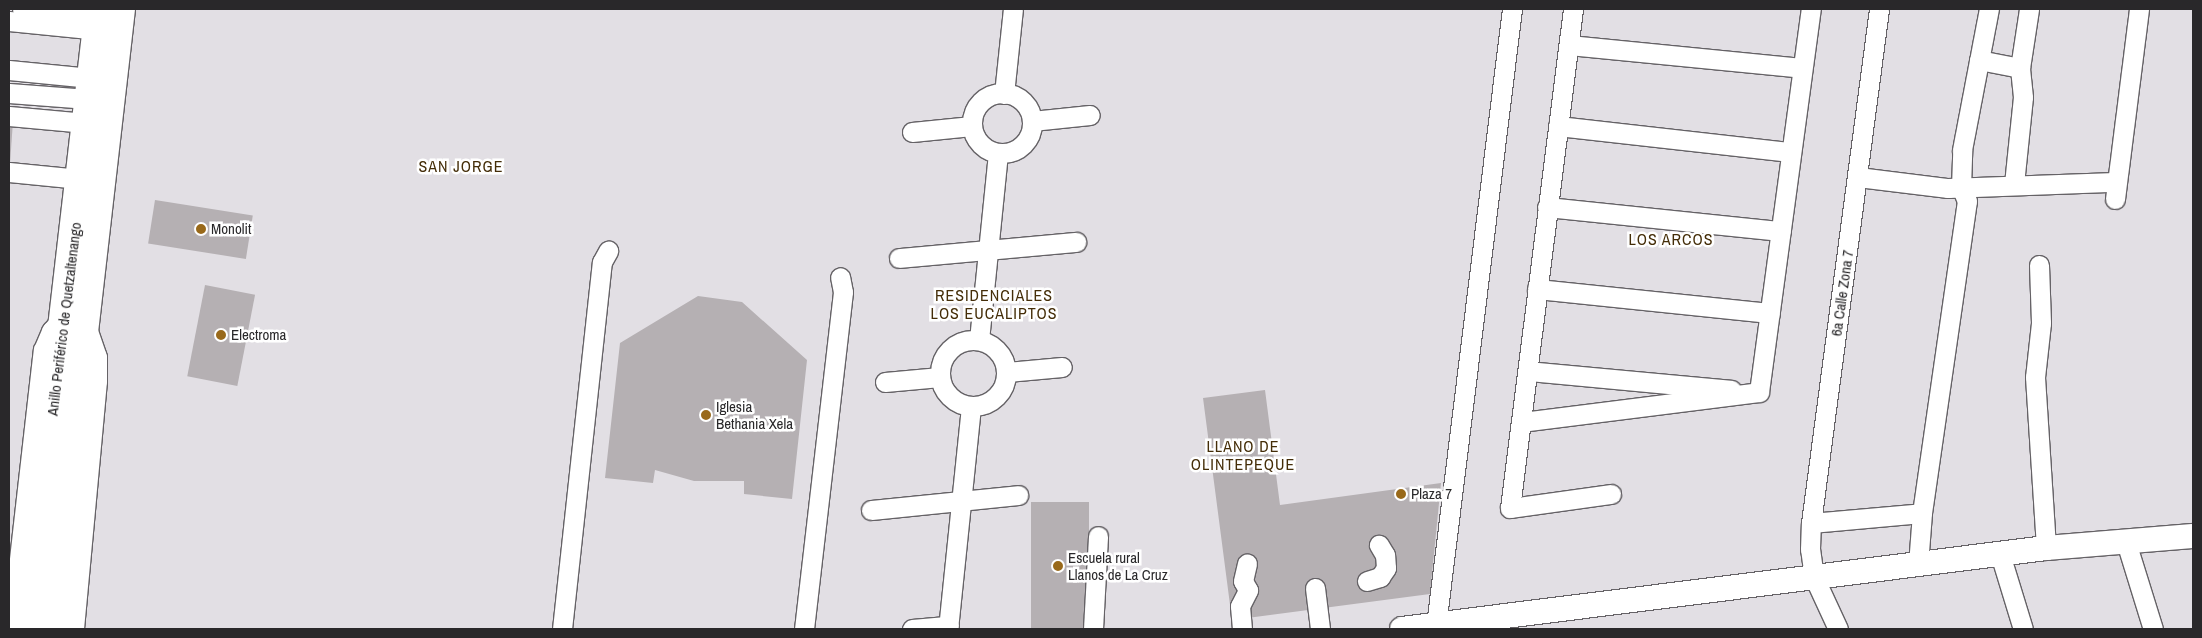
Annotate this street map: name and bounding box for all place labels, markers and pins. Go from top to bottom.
place label: Monolit [211,220,251,238]
marker: Monolit [195,223,207,235]
place label: Electroma [231,326,286,344]
marker: Electroma [215,329,227,341]
place label: Iglesia Bethania Xela [716,397,793,432]
marker: Iglesia Bethania Xela [700,409,712,421]
place label: Plaza 7 [1411,485,1452,503]
marker: Plaza 7 [1395,488,1407,500]
place label: Escuela rural Llanos de La Cruz [1068,548,1168,583]
marker: Escuela rural Llanos de La Cruz [1052,560,1064,572]

